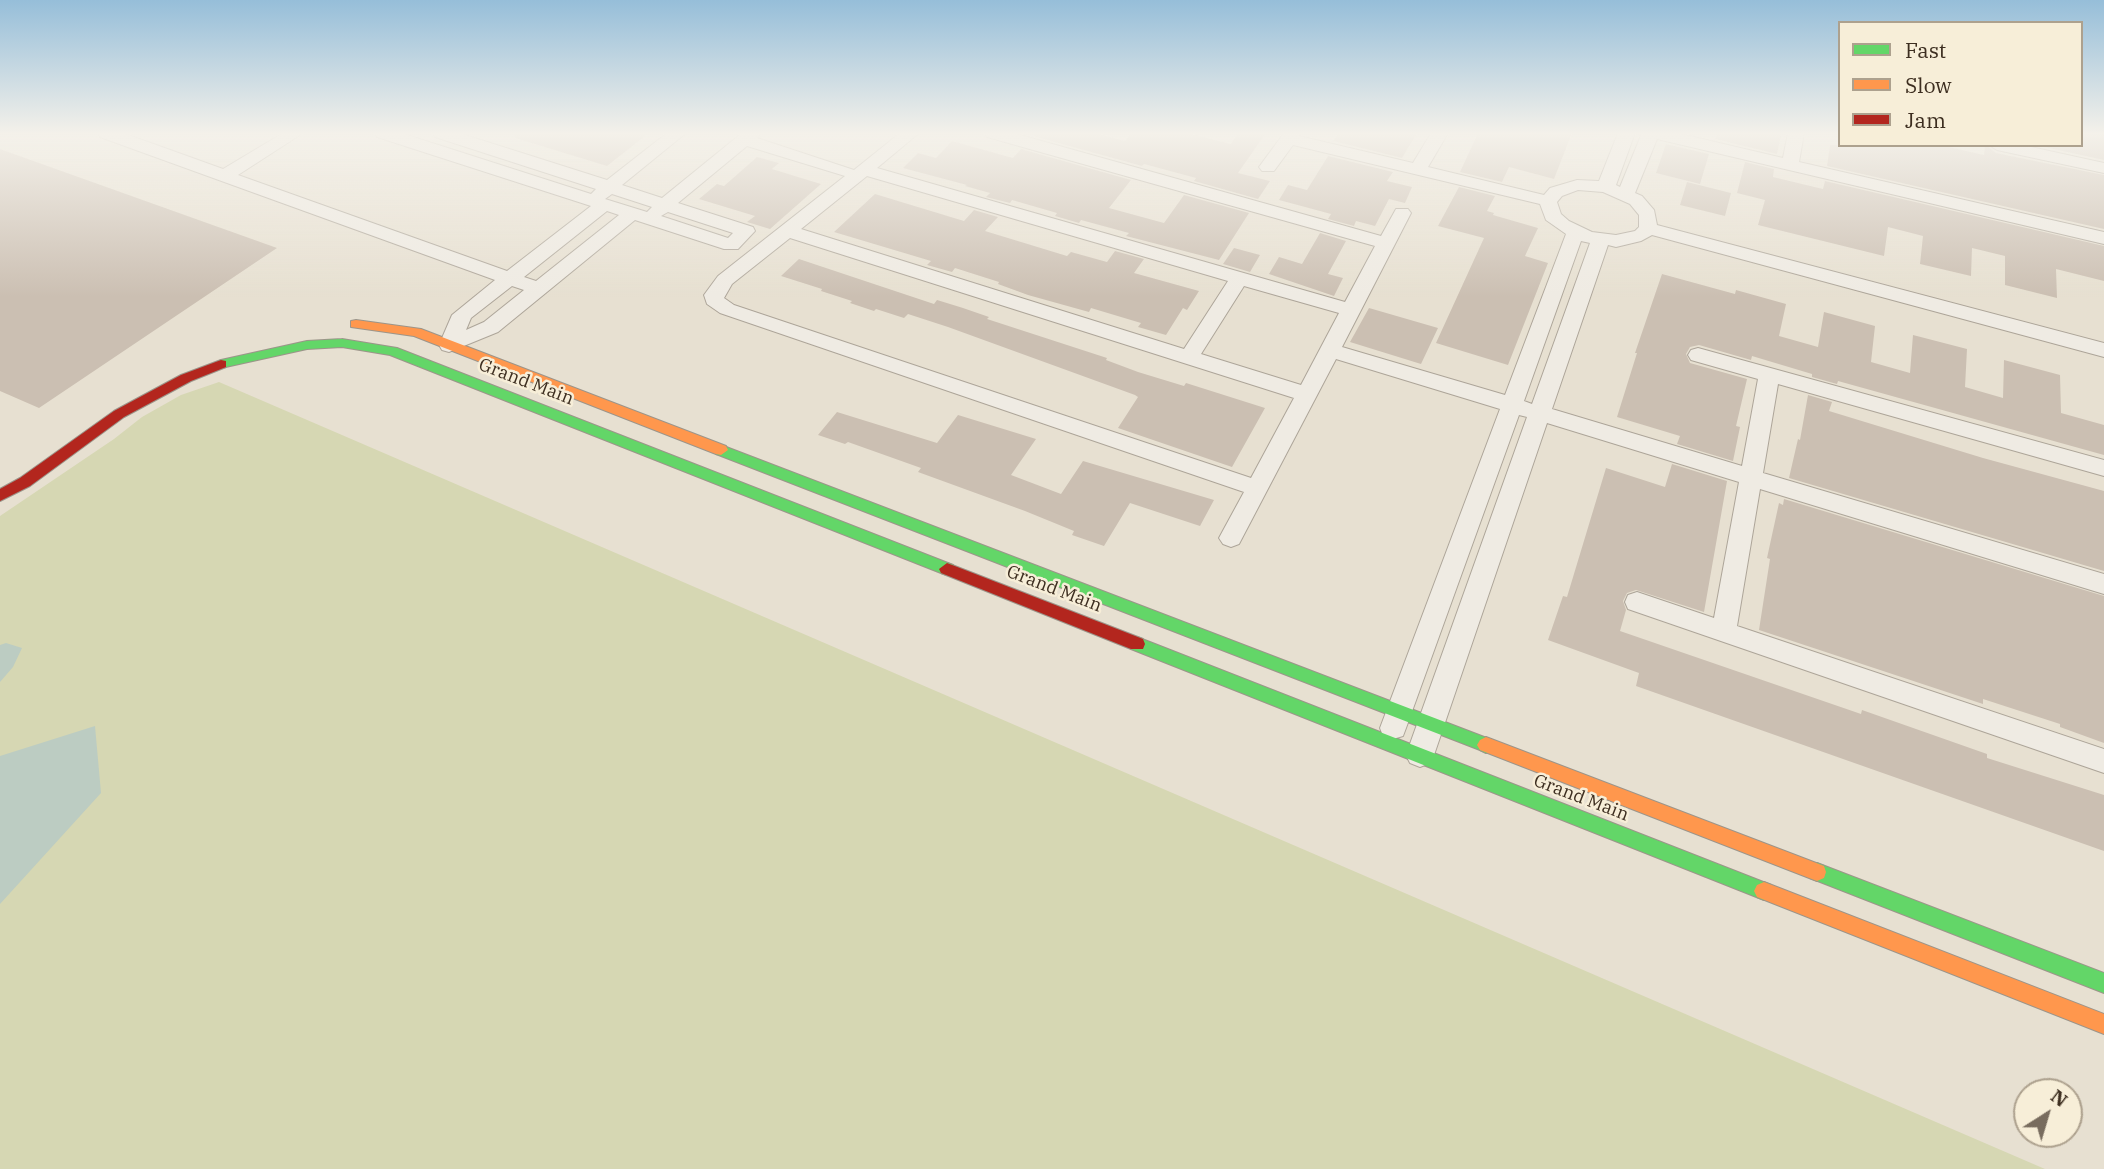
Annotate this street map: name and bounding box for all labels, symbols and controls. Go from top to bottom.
legend [1838,21,2083,147]
text: Fast [1905,36,1946,64]
text: Slow [1905,71,1952,99]
text: Jam [1905,106,1946,134]
street label: Grand Main [475,354,577,410]
street label: Grand Main [1003,561,1105,617]
street label: Grand Main [1530,770,1632,826]
north arrow [2013,1078,2083,1148]
text: N [2046,1084,2073,1112]

